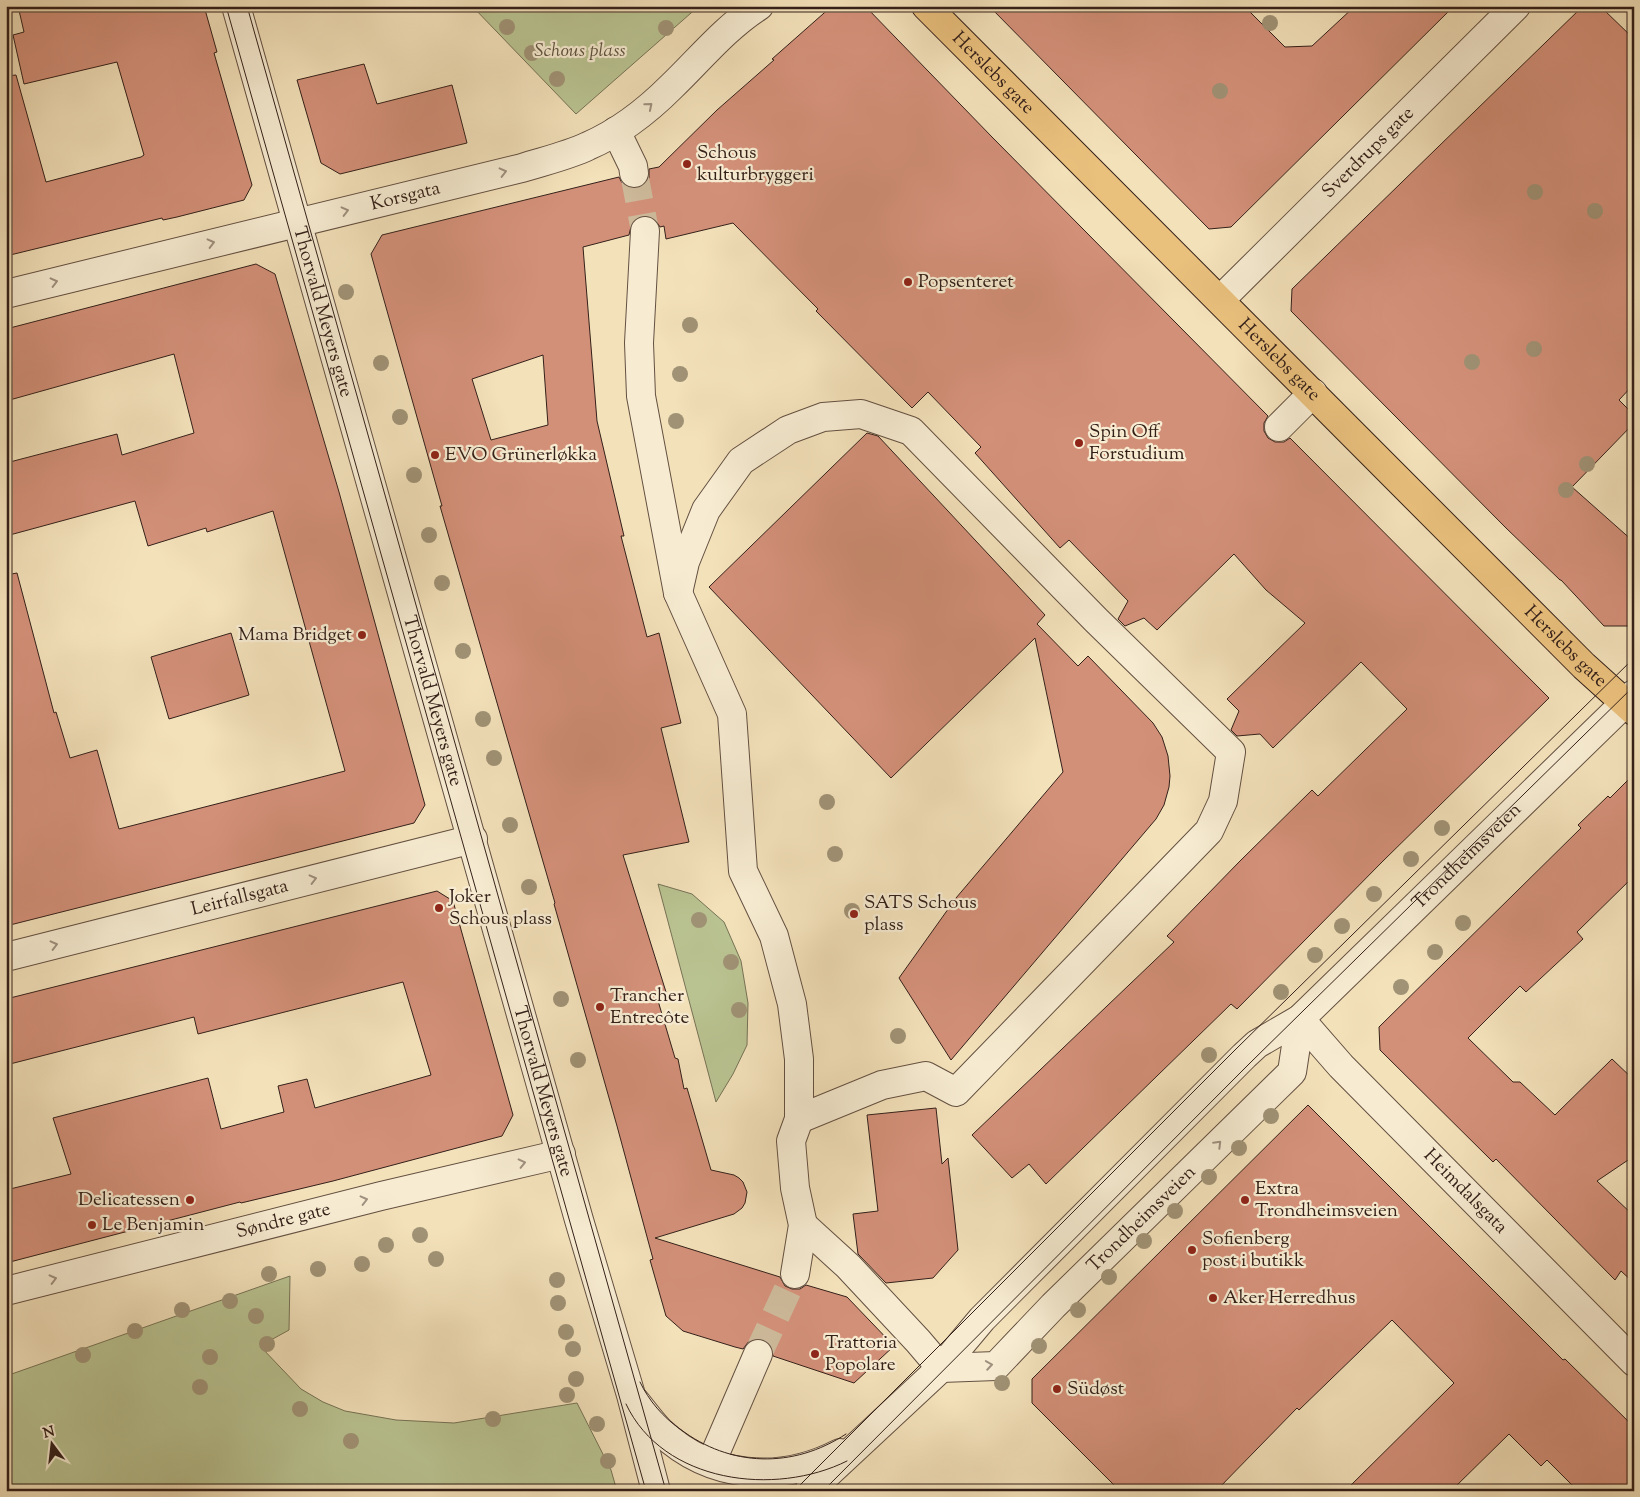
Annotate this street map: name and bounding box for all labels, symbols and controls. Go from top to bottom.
street label: Herslebs gate [946,26,1041,121]
park label: Schous plass [534,38,626,65]
street label: Sverdrups gate [1316,101,1421,205]
one-way arrow [643,103,652,112]
place label: Schous kulturbryggeri [697,140,814,189]
marker: Schous kulturbryggeri [681,158,693,170]
one-way arrow [498,167,507,178]
street label: Korsgata [368,175,443,218]
one-way arrow [340,206,349,217]
street label: Thorvald Meyers gate [286,224,359,401]
one-way arrow [207,238,216,249]
place label: Popsenteret [918,269,1014,296]
marker: Popsenteret [902,276,914,288]
one-way arrow [49,277,58,288]
street label: Herslebs gate [1232,313,1327,408]
place label: Spin Off Forstudium [1089,419,1185,468]
marker: Spin Off Forstudium [1073,437,1085,449]
place label: EVO Grünerløkka [445,442,597,469]
marker: EVO Grünerløkka [429,449,441,461]
street label: Herslebs gate [1517,599,1613,694]
street label: Thorvald Meyers gate [395,612,469,789]
place label: Mama Bridget [238,622,352,649]
marker: Mama Bridget [356,629,368,641]
street label: Trondheimsveien [1406,797,1528,916]
street label: Leirfallsgata [188,873,291,923]
one-way arrow [308,875,316,885]
place label: Joker Schous plass [448,884,552,933]
place label: SATS Schous plass [864,890,977,939]
marker: Joker Schous plass [433,902,445,914]
marker: SATS Schous plass [848,908,860,920]
one-way arrow [49,940,58,951]
place label: Trancher Entrecôte [610,983,689,1032]
marker: Trancher Entrecôte [594,1001,606,1013]
street label: Thorvald Meyers gate [506,1003,580,1180]
one-way arrow [1212,1141,1221,1150]
street label: Heimdalsgata [1417,1143,1514,1240]
one-way arrow [517,1158,526,1169]
street label: Trondheimsveien [1081,1159,1202,1279]
place label: Extra Trondheimsveien [1255,1176,1398,1225]
place label: Delicatessen [78,1187,180,1214]
marker: Delicatessen [184,1194,196,1206]
marker: Extra Trondheimsveien [1239,1194,1251,1206]
one-way arrow [359,1195,368,1206]
street label: Søndre gate [233,1196,334,1246]
place label: Le Benjamin [102,1212,204,1239]
marker: Le Benjamin [86,1219,98,1231]
place label: Sofienberg post i butikk [1202,1226,1305,1275]
marker: Sofienberg post i butikk [1186,1244,1198,1256]
one-way arrow [49,1274,57,1284]
place label: Aker Herredhus [1223,1285,1356,1312]
marker: Aker Herredhus [1207,1292,1219,1304]
place label: Trattoria Popolare [825,1330,897,1379]
marker: Trattoria Popolare [809,1348,821,1360]
one-way arrow [985,1360,993,1371]
place label: Südøst [1067,1376,1125,1403]
marker: Südøst [1051,1383,1063,1395]
north arrow [28,1420,78,1470]
text: N [41,1422,57,1444]

